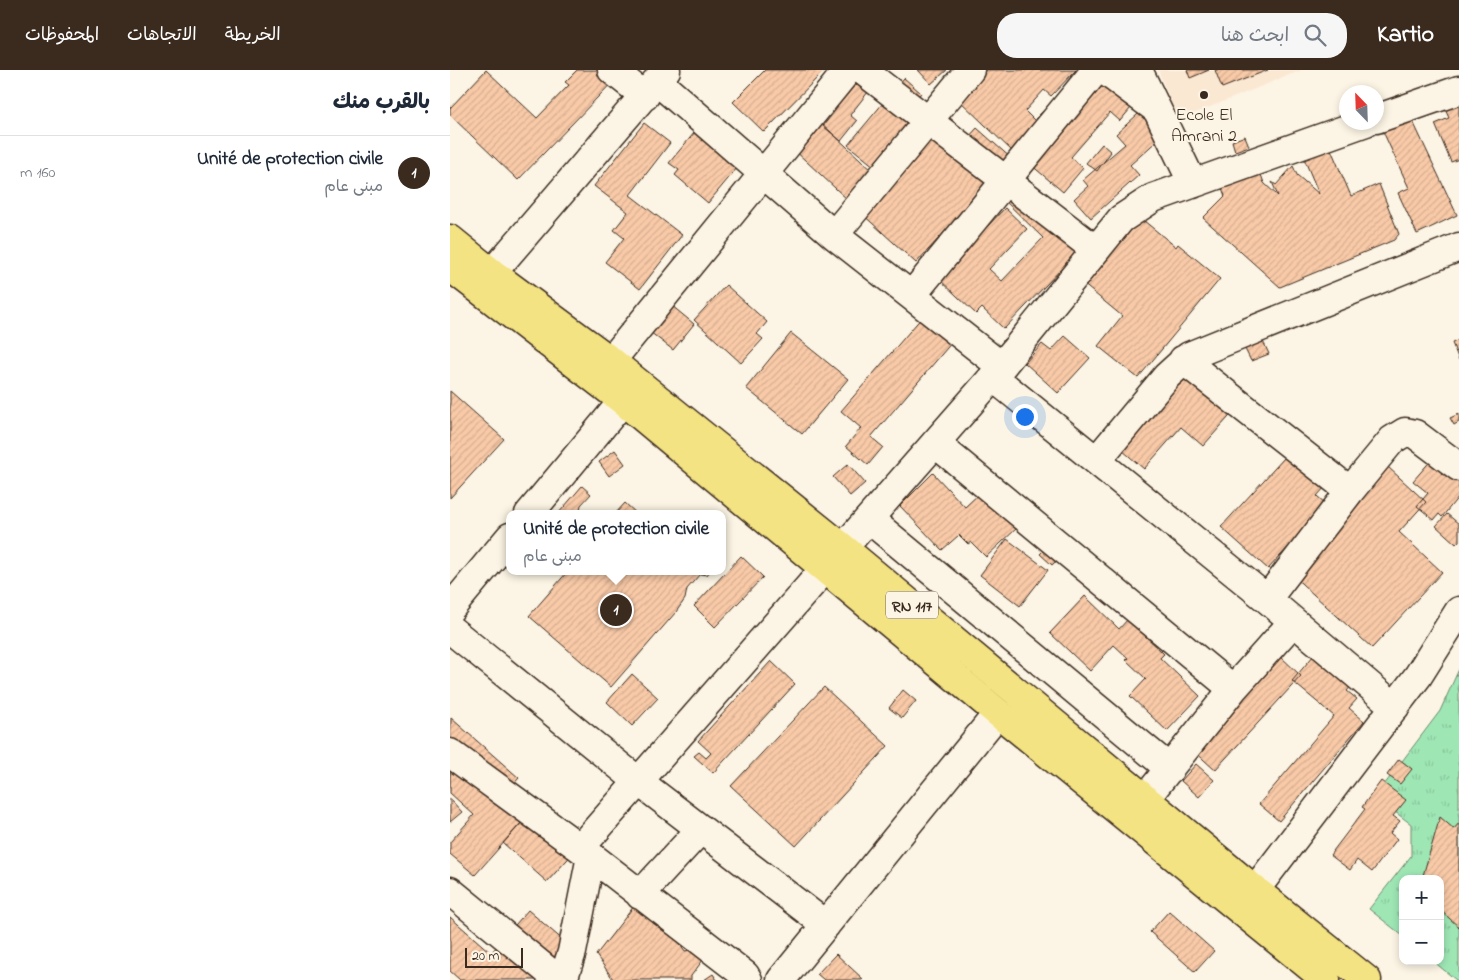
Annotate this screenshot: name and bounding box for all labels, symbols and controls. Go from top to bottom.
search box [997,13,1347,58]
text: Kartio [1377,18,1434,53]
icon: search [1301,21,1329,49]
text: المحفوظات [25,23,99,49]
text: الاتجاهات [127,23,197,49]
text: الخريطة [225,23,281,49]
text: ابحث هنا [1221,23,1289,50]
north arrow [1339,85,1384,130]
text: بالقرب منك [333,88,430,118]
marker: Ecole El Amrani 2 [1198,89,1210,101]
place label: Ecole El Amrani 2 [1171,103,1237,150]
text: Unité de protection civile [197,146,383,173]
text: 160 m [20,161,55,185]
text: 1 [411,161,417,185]
text: مبنى عام [324,175,383,199]
your location [1012,404,1038,430]
popup [506,510,726,575]
text: Unité de protection civile [523,516,709,543]
text: مبنى عام [523,545,582,569]
pin: 1 [600,591,632,629]
road number: RN 117 [886,592,938,618]
map controls [1399,875,1444,965]
button: + [1399,875,1444,920]
button: − [1399,920,1444,965]
scale bar [465,945,522,968]
text: 20 m [472,946,499,967]

